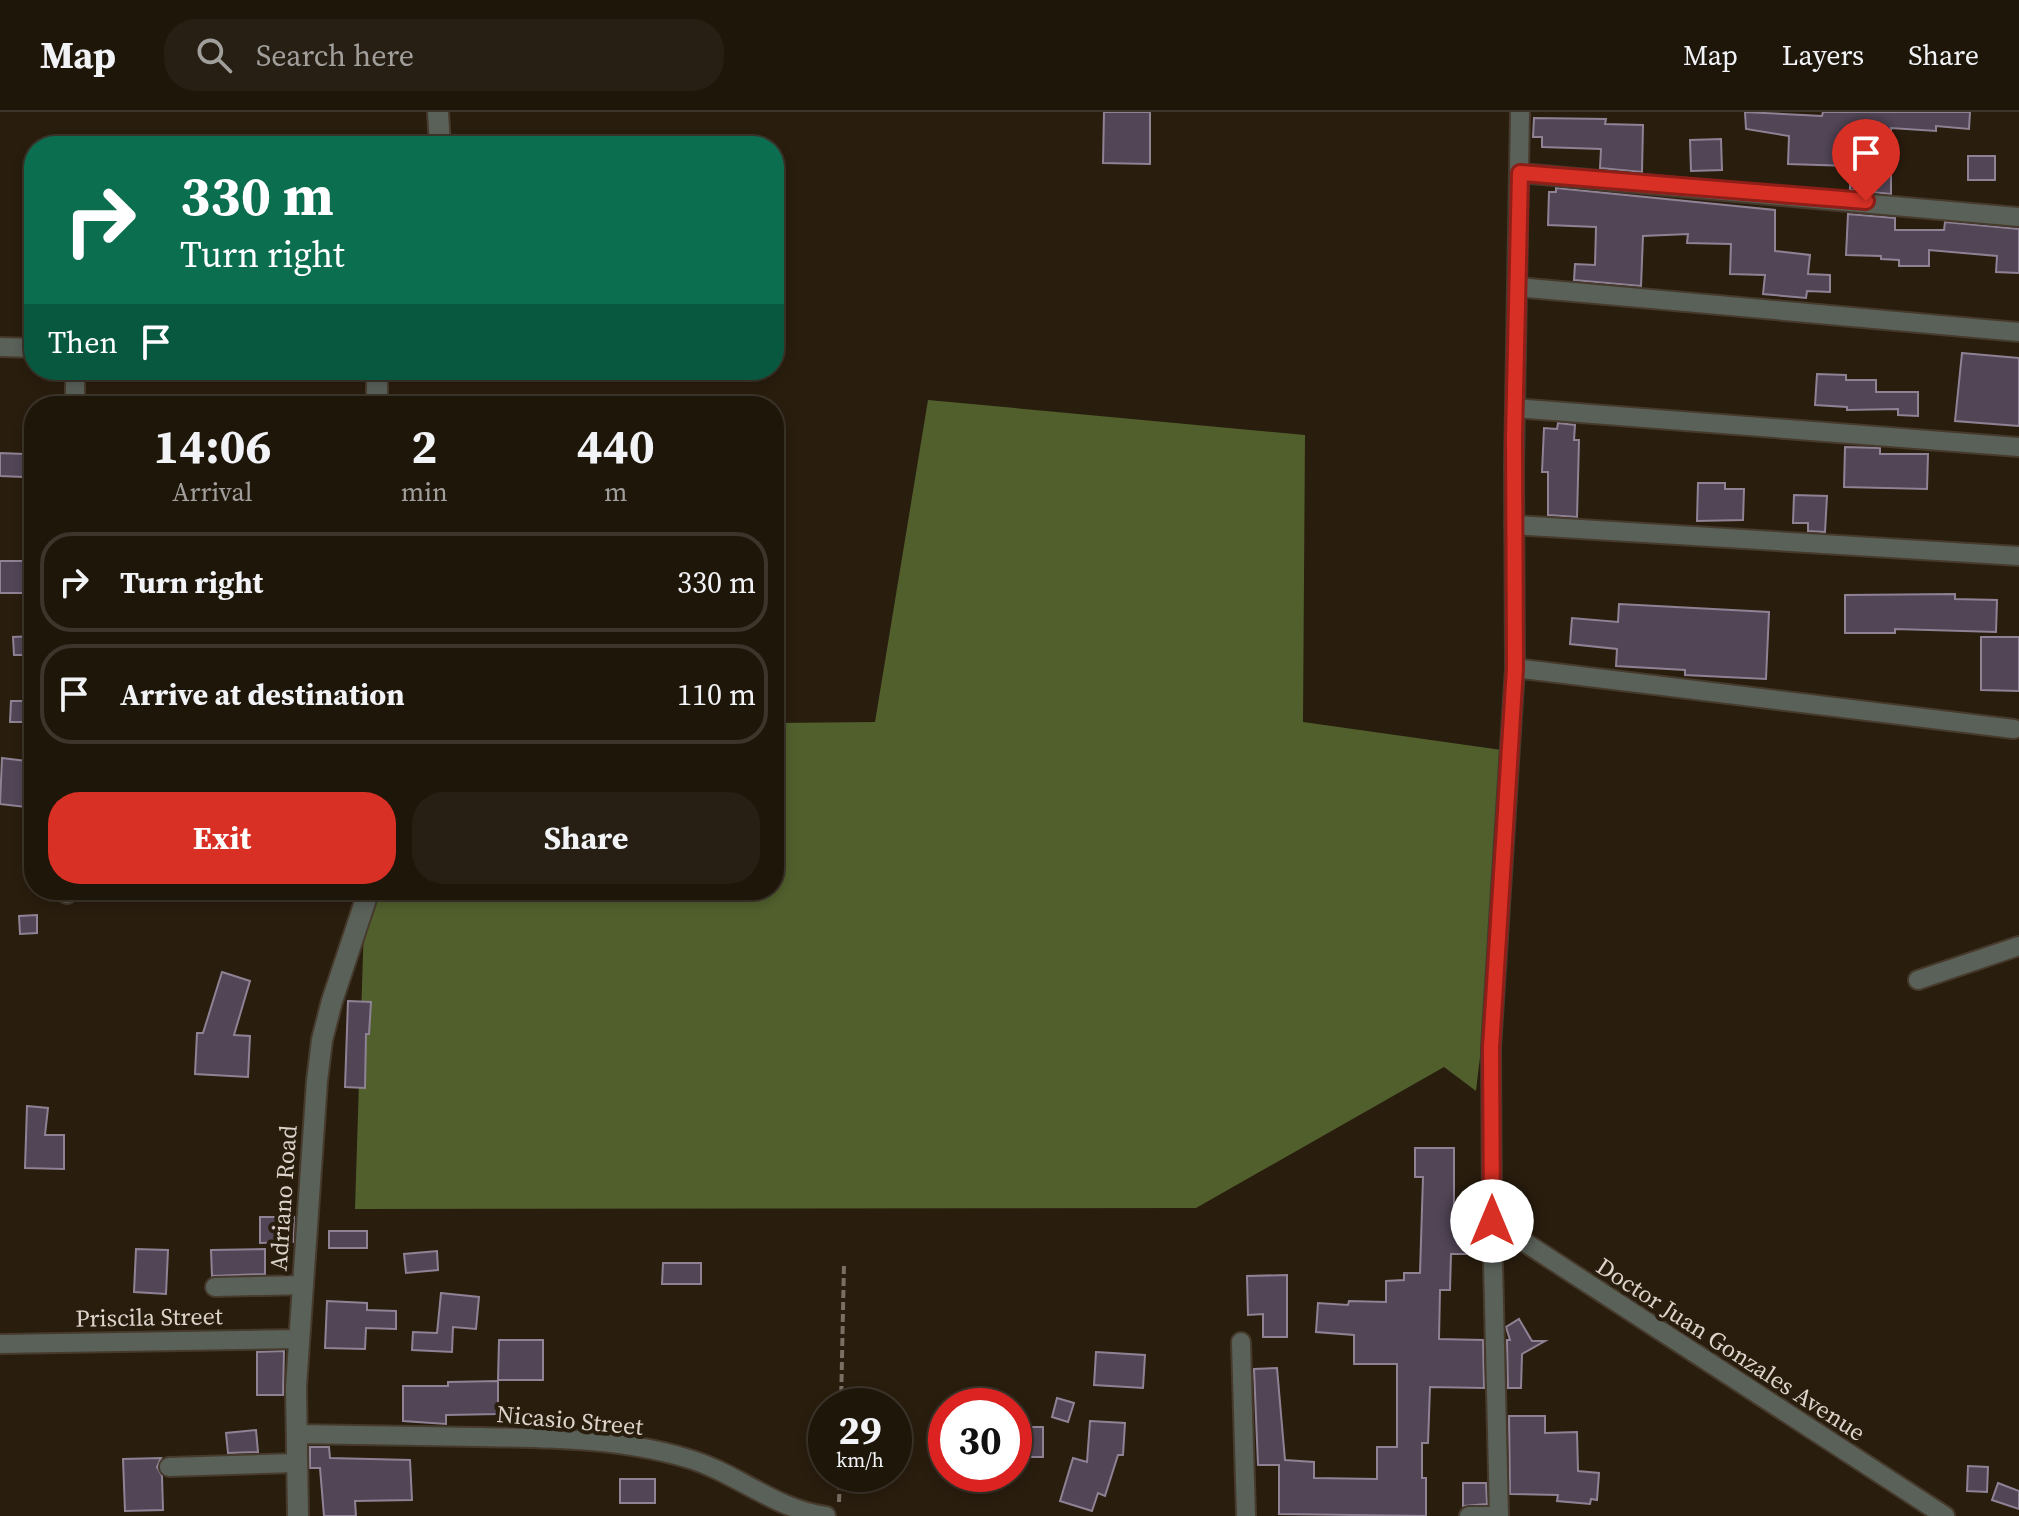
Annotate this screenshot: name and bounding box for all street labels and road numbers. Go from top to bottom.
street label: Adriano Road [261,1124,305,1272]
street label: Doctor Juan Gonzales Avenue [1590,1249,1872,1449]
street label: Priscila Street [75,1299,223,1335]
street label: Nicasio Street [495,1397,645,1443]

